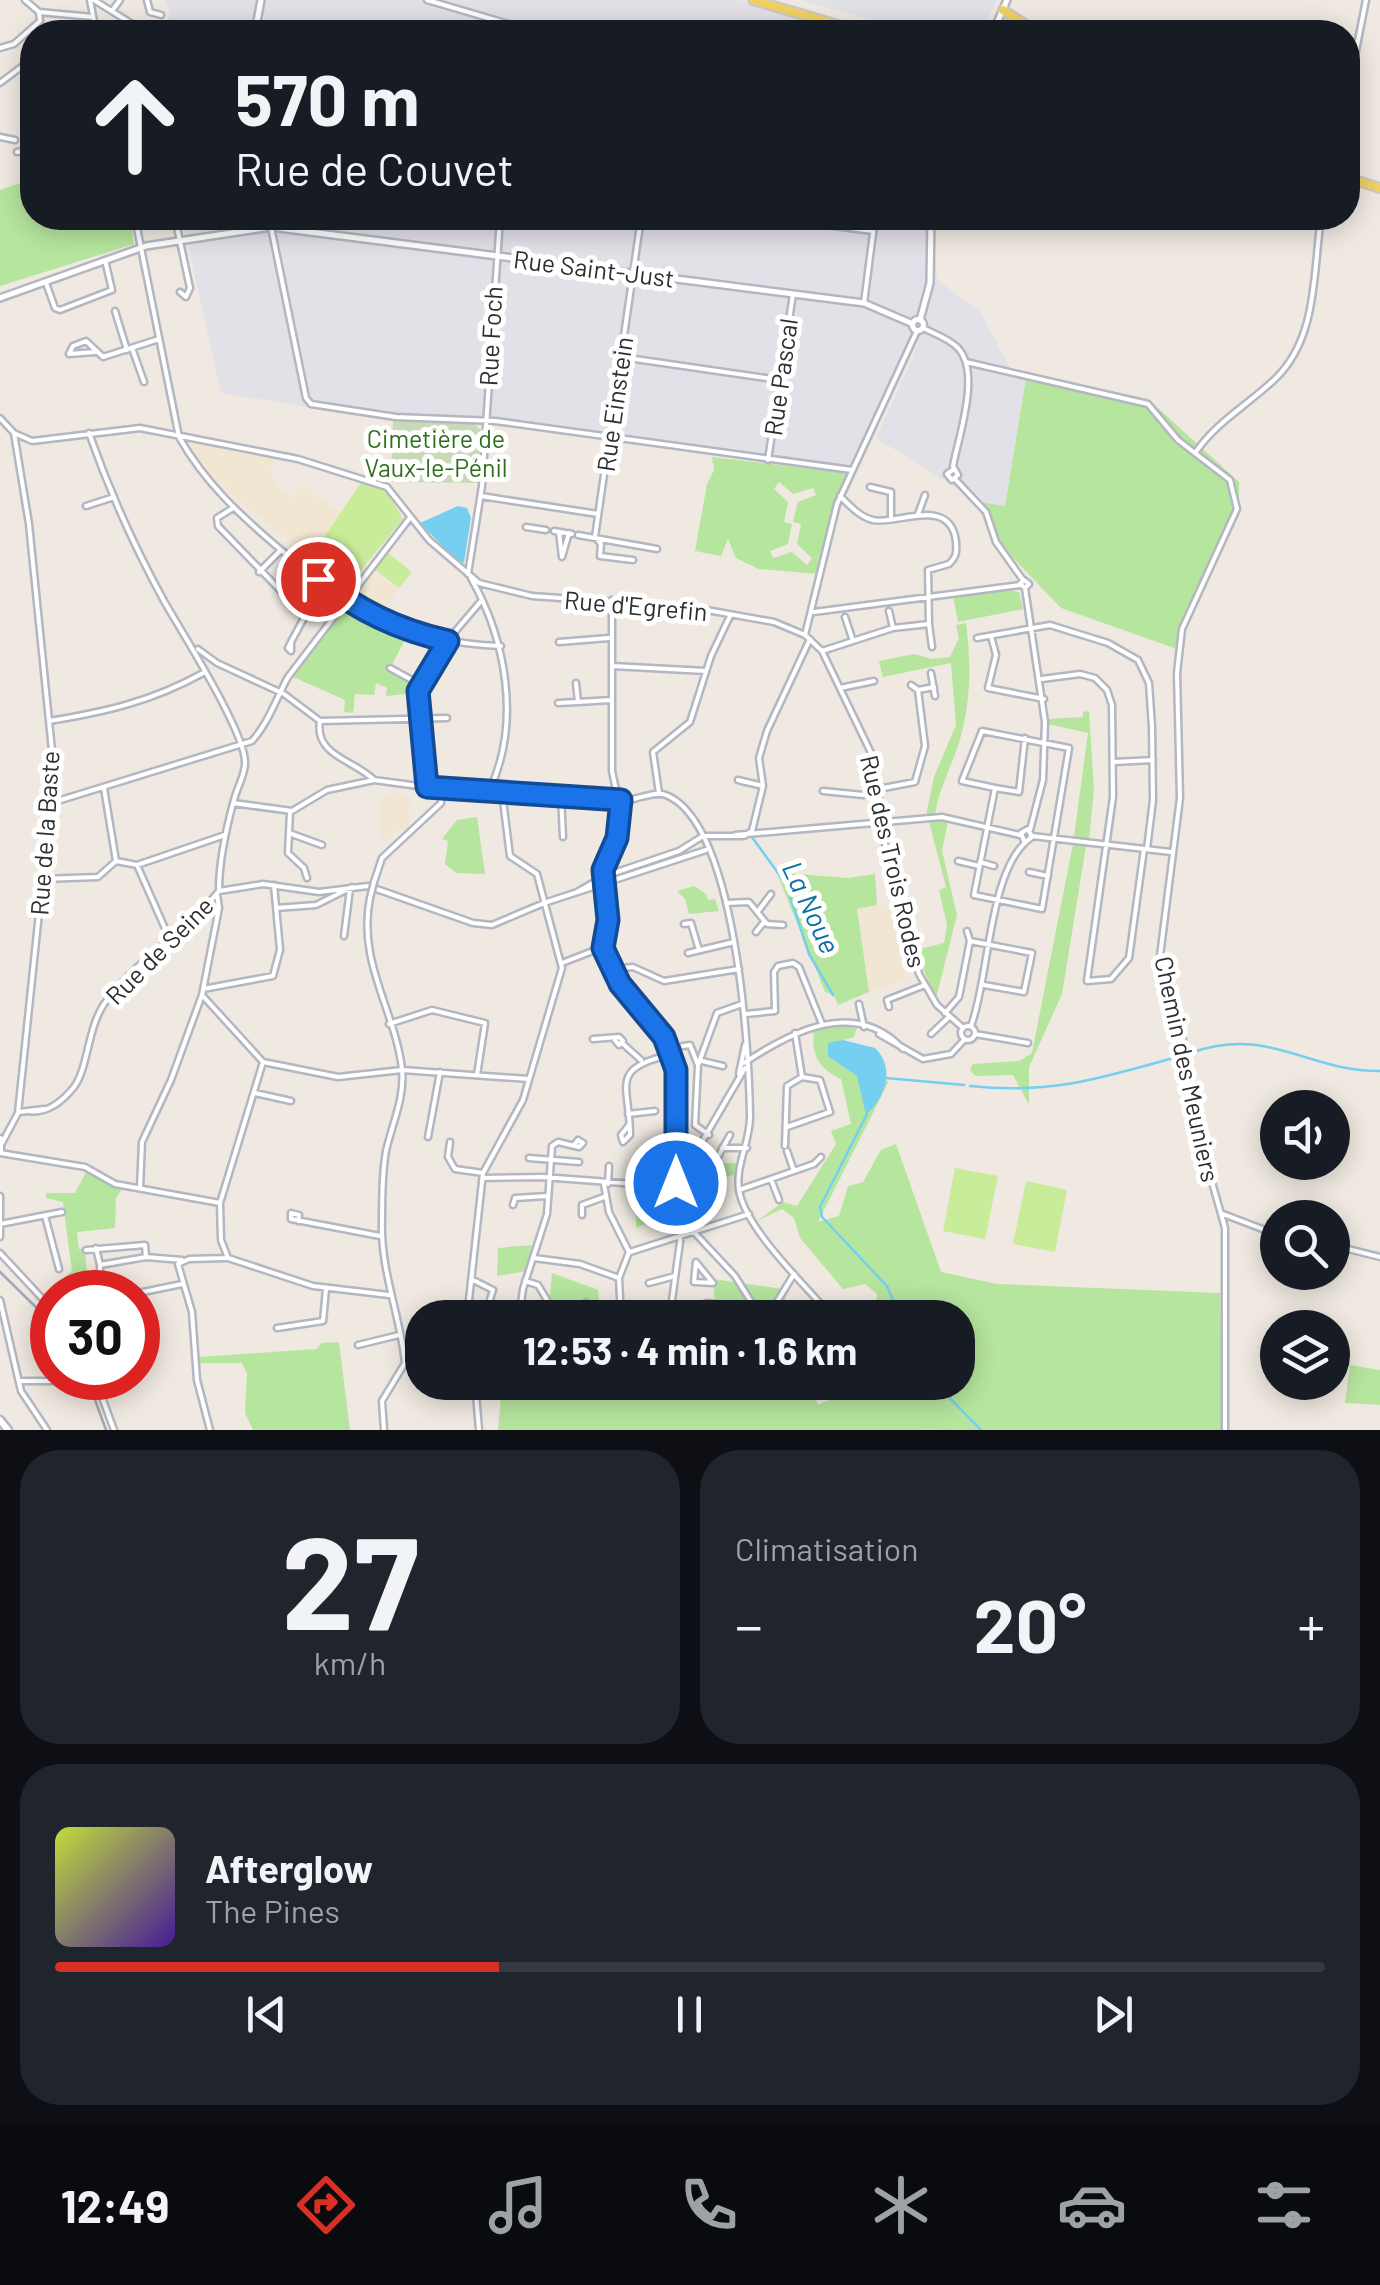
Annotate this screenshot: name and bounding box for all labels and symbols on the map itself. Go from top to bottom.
street label: Rue Saint-Just [512,243,676,293]
street label: Rue Foch [472,285,508,387]
street label: Rue Pascal [757,316,803,438]
street label: Rue Einstein [590,335,638,473]
park label: Cimetière de Vaux-le-Pénil [364,423,508,482]
pin [276,537,361,622]
street label: Rue d'Egrefin [563,584,709,626]
street label: Rue de la Baste [23,750,65,916]
street label: Rue des Trois Rodes [855,752,933,970]
water label: La Noue [776,855,848,959]
street label: Rue de Seine [99,890,219,1010]
street label: Chemin des Meuniers [1149,953,1227,1185]
position arrow [624,1131,728,1235]
speed limit sign: 30 [30,1270,160,1400]

